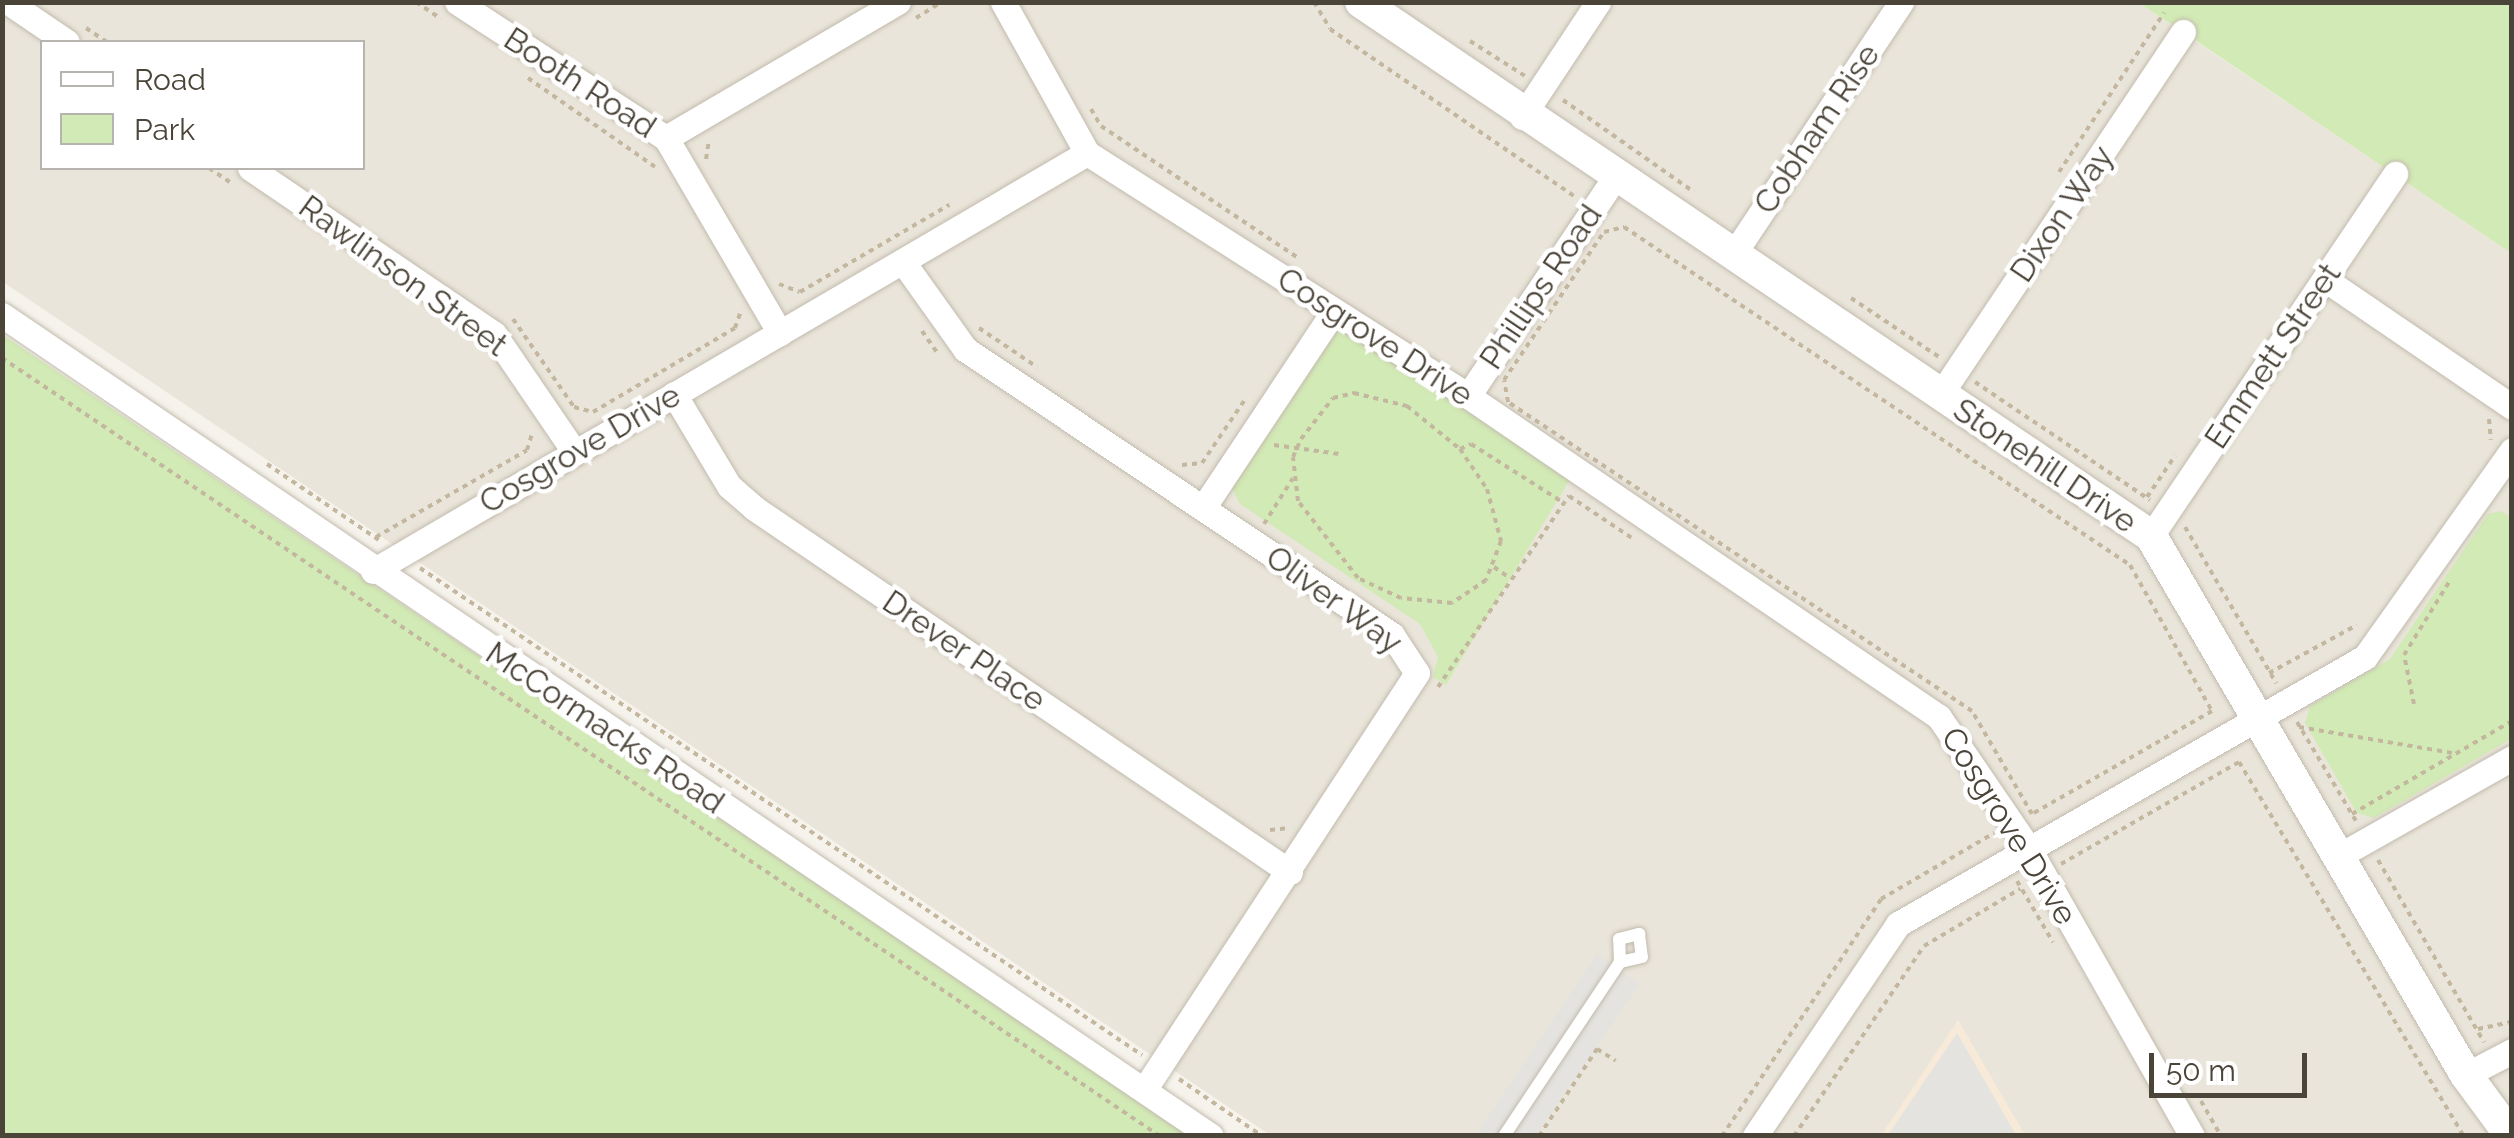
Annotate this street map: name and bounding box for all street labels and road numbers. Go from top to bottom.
street label: Booth Road [497,20,663,146]
street label: Cobham Rise [1746,37,1888,221]
street label: Dixon Way [2002,138,2122,290]
street label: Rawlinson Street [291,188,515,364]
street label: Phillips Road [1472,197,1610,377]
street label: Emmett Street [2197,256,2349,456]
street label: Cosgrove Drive [1270,260,1480,414]
street label: Cosgrove Drive [473,376,687,522]
street label: Stonehill Drive [1946,390,2144,542]
street label: Oliver Way [1258,537,1410,663]
street label: Drever Place [875,582,1053,720]
street label: McCormacks Road [479,634,731,822]
street label: Cosgrove Drive [1933,720,2085,932]

